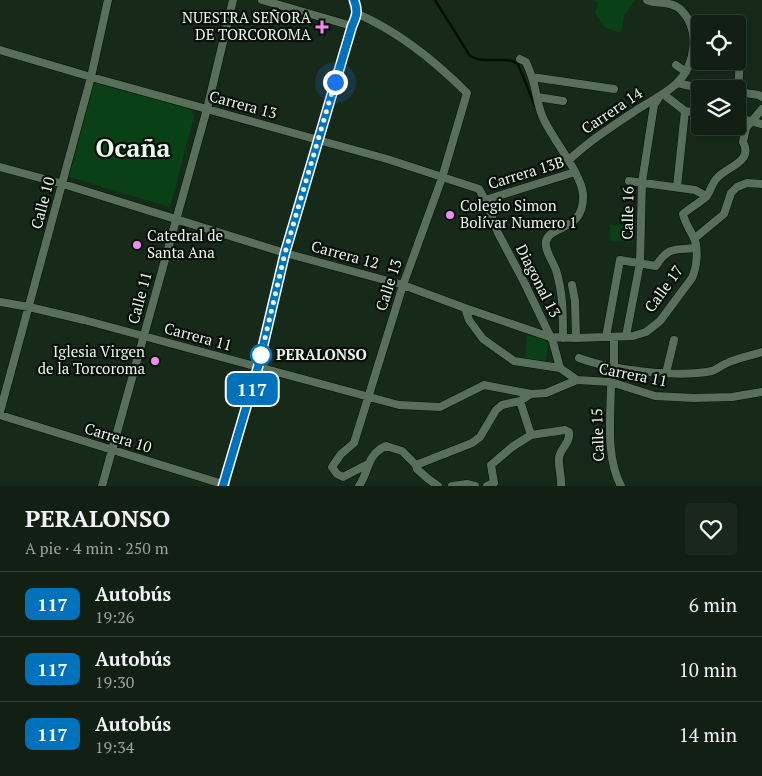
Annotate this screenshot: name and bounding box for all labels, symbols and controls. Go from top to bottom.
place label: NUESTRA SEÑORA DE TORCOROMA [182,7,312,44]
map controls [691,15,746,135]
button: locate [691,15,746,70]
marker: NUESTRA SEÑORA DE TORCOROMA [315,20,329,34]
your location [323,70,348,95]
button: layers [691,80,746,135]
street label: Carrera 14 [577,83,646,138]
street label: Carrera 13 [207,85,279,123]
district label: Ocaña [96,131,171,164]
street label: Carrera 13B [485,151,566,193]
street label: Calle 10 [25,174,59,231]
street label: Calle 16 [617,186,637,240]
place label: Colegio Simon Bolívar Numero 1 [460,195,577,232]
marker: Colegio Simon Bolívar Numero 1 [444,209,456,221]
place label: Catedral de Santa Ana [147,225,223,262]
street label: Carrera 12 [309,235,381,273]
marker: Catedral de Santa Ana [131,239,143,251]
street label: Diagonal 13 [512,241,566,321]
street label: Calle 13 [370,256,406,313]
street label: Calle 17 [639,261,687,316]
street label: Calle 11 [122,269,156,326]
street label: Carrera 11 [162,317,234,355]
place label: Iglesia Virgen de la Torcoroma [38,341,145,378]
marker: PERALONSO [250,344,272,366]
place label: PERALONSO [276,344,367,364]
marker: Iglesia Virgen de la Torcoroma [149,355,161,367]
street label: Carrera 11 [597,358,669,390]
line badge: 117 [223,373,281,405]
text: 117 [237,377,267,401]
street label: Calle 15 [586,408,608,462]
street label: Carrera 10 [82,417,154,457]
text: PERALONSO [25,502,170,534]
button: heart [685,503,737,555]
text: A pie · 4 min · 250 m [25,537,169,559]
text: Autobús [95,581,171,606]
text: 117 [37,592,68,616]
text: 6 min [689,592,737,617]
text: 19:26 [95,606,134,628]
text: Autobús [95,646,171,671]
text: 117 [37,657,68,681]
text: 10 min [679,657,737,682]
text: 19:30 [95,671,134,693]
text: Autobús [95,711,171,736]
text: 117 [37,722,68,746]
text: 14 min [679,722,737,747]
text: 19:34 [95,736,134,758]

